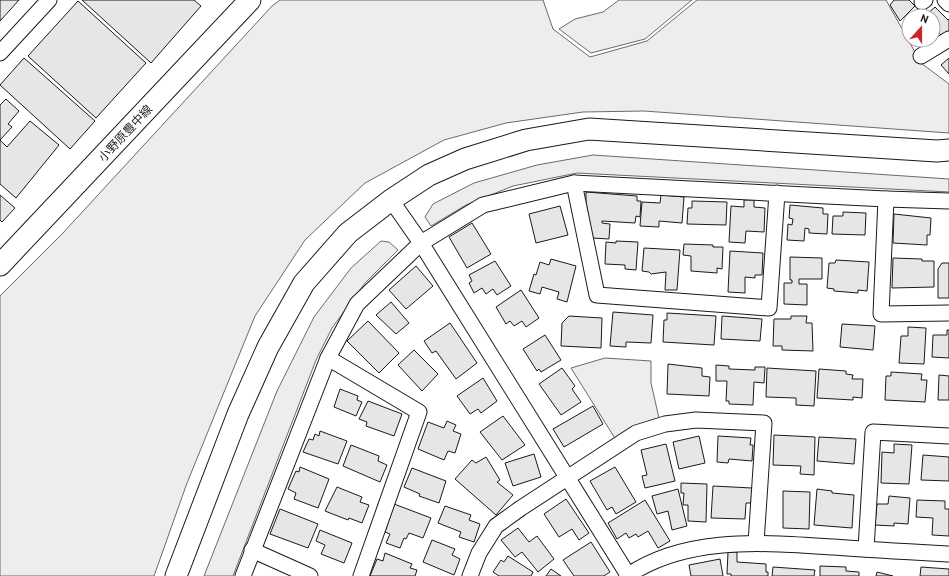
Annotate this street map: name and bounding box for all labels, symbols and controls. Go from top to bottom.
north arrow [901,8,941,48]
text: N [919,11,930,26]
street label: 小野原豊中線 [95,102,155,164]

